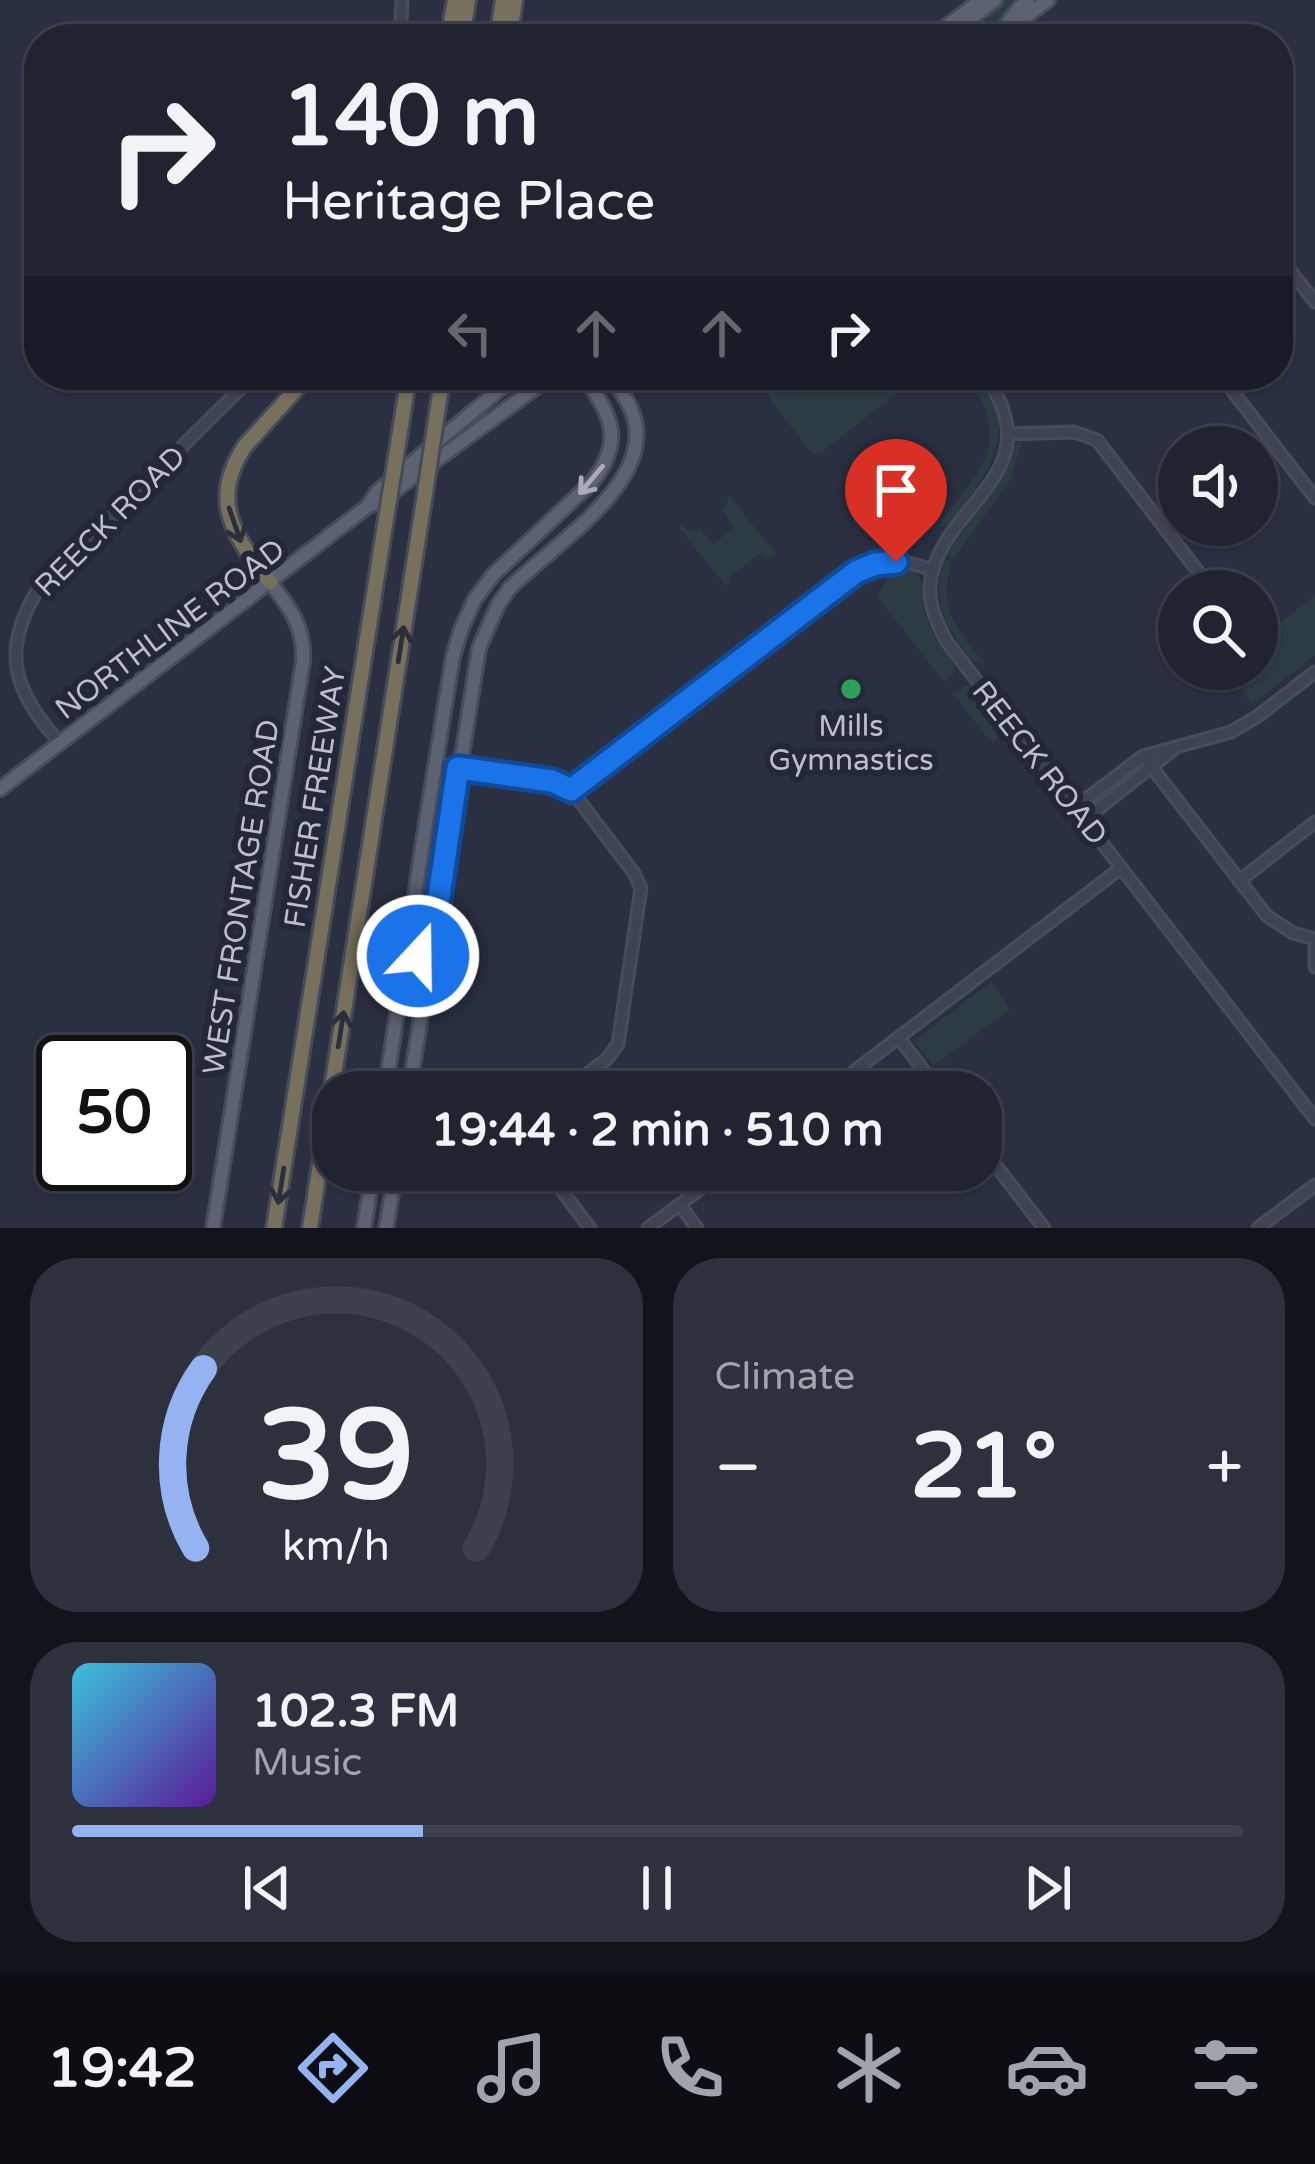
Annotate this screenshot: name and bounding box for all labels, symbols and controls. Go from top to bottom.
text: 140 m [282,67,539,168]
icon: right [84,72,240,228]
text: Heritage Place [282,169,655,234]
icon: left [437,300,503,366]
icon: ahead [563,300,629,366]
icon: ahead [689,300,755,366]
icon: right [815,300,881,366]
map controls [1158,426,1278,690]
button: sound [1158,426,1278,546]
street label: REECK ROAD [27,438,194,605]
pin [845,439,947,562]
icon: arrive [863,457,929,523]
one-way arrow [578,464,606,495]
one-way arrow [225,505,247,543]
street label: NORTHLINE ROAD [48,531,292,728]
button: search [1158,570,1278,690]
one-way arrow [391,625,414,664]
street label: FISHER FREEWAY [277,664,354,930]
street label: REECK ROAD [964,674,1115,853]
marker: Mills Gymnastics [838,676,864,702]
place label: Mills Gymnastics [768,708,934,779]
street label: WEST FRONTAGE ROAD [195,717,288,1077]
position arrow [355,893,481,1019]
one-way arrow [330,1011,353,1050]
speed limit sign: 50 [36,1035,192,1191]
text: 19:44 · 2 min · 510 m [431,1104,883,1158]
one-way arrow [268,1166,291,1205]
text: Climate [715,1353,855,1400]
text: 39 [258,1382,415,1533]
text: 21° [910,1413,1057,1522]
text: − [715,1428,762,1508]
text: + [1206,1428,1243,1508]
text: km/h [282,1521,390,1572]
text: 102.3 FM [252,1685,459,1739]
text: Music [252,1739,362,1786]
icon: previous [234,1855,300,1921]
icon: pause [624,1855,690,1921]
icon: next [1015,1855,1081,1921]
icon: directions [291,2026,375,2110]
icon: music [470,2026,554,2110]
icon: phone [648,2026,732,2110]
icon: climate [827,2026,911,2110]
icon: car [1005,2026,1089,2110]
icon: filters [1184,2026,1268,2110]
text: 19:42 [47,2036,197,2101]

